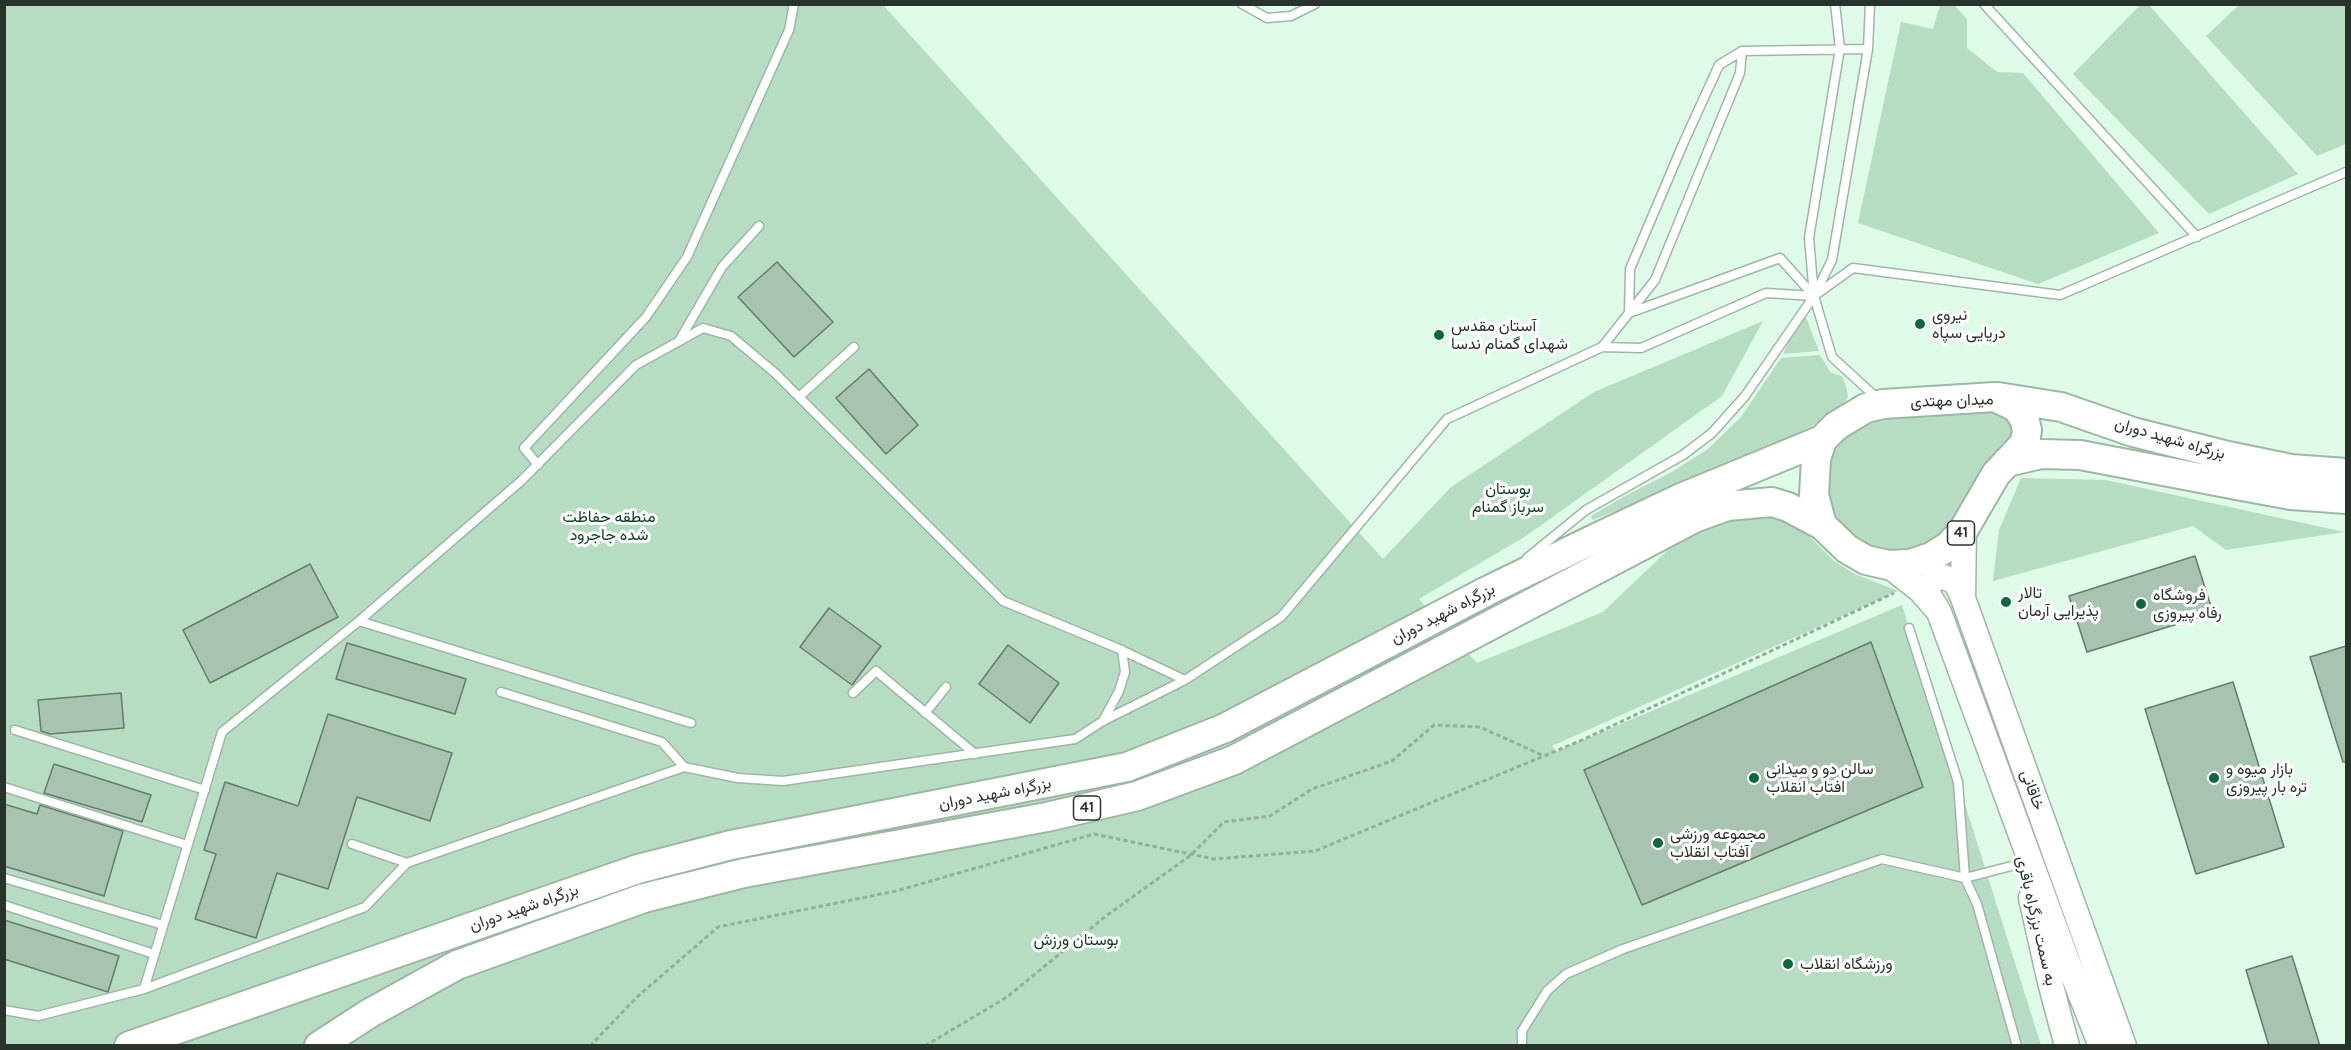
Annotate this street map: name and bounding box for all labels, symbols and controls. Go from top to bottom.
place label: نیروی دریایی سپاه [1932,305,2006,343]
place label: آستان مقدس شهدای گمنام ندسا [1451,316,1568,354]
marker: نیروی دریایی سپاه [1913,317,1927,331]
marker: آستان مقدس شهدای گمنام ندسا [1432,328,1446,342]
street label: میدان مهتدی [1910,390,1994,412]
street label: بزرگراه شهید دوران [2112,414,2228,464]
park label: بوستان سرباز گمنام [1472,479,1544,517]
park label: منطقه حفاظت شده جاجرود [563,507,655,545]
road number: 41 [1948,521,1974,545]
street label: بزرگراه شهید دوران [1388,580,1498,648]
place label: تالار پذیرایی آرمان [2018,583,2099,621]
place label: فروشگاه رفاه پیروزی [2153,585,2222,623]
marker: تالار پذیرایی آرمان [1999,595,2013,609]
marker: فروشگاه رفاه پیروزی [2134,597,2148,611]
place label: سالن دو و میدانی افتاب انقلاب [1766,759,1874,797]
place label: بازار میوه و تره بار پیروزی [2226,759,2307,797]
street label: خاقانی [2016,767,2048,813]
marker: سالن دو و میدانی افتاب انقلاب [1747,771,1761,785]
marker: بازار میوه و تره بار پیروزی [2207,771,2221,785]
street label: بزرگراه شهید دوران [937,774,1053,814]
road number: 41 [1074,796,1100,820]
place label: مجموعه ورزشی آفتاب انقلاب [1670,824,1766,862]
marker: مجموعه ورزشی آفتاب انقلاب [1651,836,1665,850]
street label: به سمت بزرگراه باقری [2012,854,2060,988]
street label: بزرگراه شهید دوران [467,880,581,936]
park label: بوستان ورزش [1034,930,1118,950]
place label: ورزشگاه انقلاب [1800,954,1893,974]
marker: ورزشگاه انقلاب [1781,957,1795,971]

